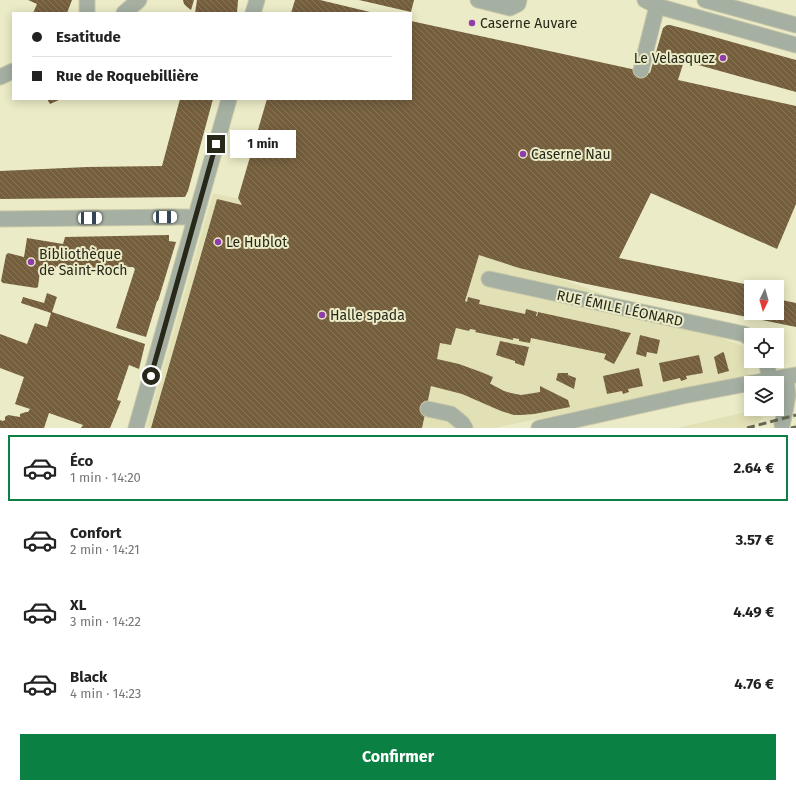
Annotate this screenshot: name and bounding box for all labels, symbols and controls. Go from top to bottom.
place label: Caserne Auvare [480,15,577,32]
marker: Caserne Auvare [467,18,477,28]
text: Esatitude [56,28,121,46]
place label: Le Velasquez [634,50,715,67]
marker: Le Velasquez [718,53,728,63]
text: Rue de Roquebillière [56,67,199,85]
callout: 1 min [230,130,296,158]
route end [207,135,225,153]
text: 1 min [247,136,279,151]
place label: Caserne Nau [531,146,611,163]
marker: Caserne Nau [518,149,528,159]
car [153,211,177,223]
car [78,212,102,224]
place label: Le Hublot [226,234,288,251]
marker: Le Hublot [213,237,223,247]
place label: Bibliothèque de Saint-Roch [39,246,128,279]
marker: Bibliothèque de Saint-Roch [26,257,36,267]
north arrow [744,280,784,320]
map controls [744,280,784,416]
street label: RUE ÉMILE LÉONARD [555,286,685,330]
place label: Halle spada [330,307,405,324]
marker: Halle spada [317,310,327,320]
button: locate [744,328,784,368]
route start [142,367,160,385]
button: layers [744,376,784,416]
icon: car [22,450,58,486]
text: Éco [70,452,93,470]
text: 2.64 € [733,459,774,477]
text: 1 min · 14:20 [70,470,141,485]
icon: car [22,522,58,558]
text: Confort [70,524,122,542]
text: 3.57 € [735,531,774,549]
text: 2 min · 14:21 [70,542,140,557]
icon: car [22,594,58,630]
text: XL [70,596,86,614]
text: 4.49 € [733,603,774,621]
text: 3 min · 14:22 [70,614,141,629]
icon: car [22,666,58,702]
text: Black [70,668,107,686]
text: 4.76 € [734,675,774,693]
text: 4 min · 14:23 [70,686,141,701]
button: Confirmer [20,734,776,780]

